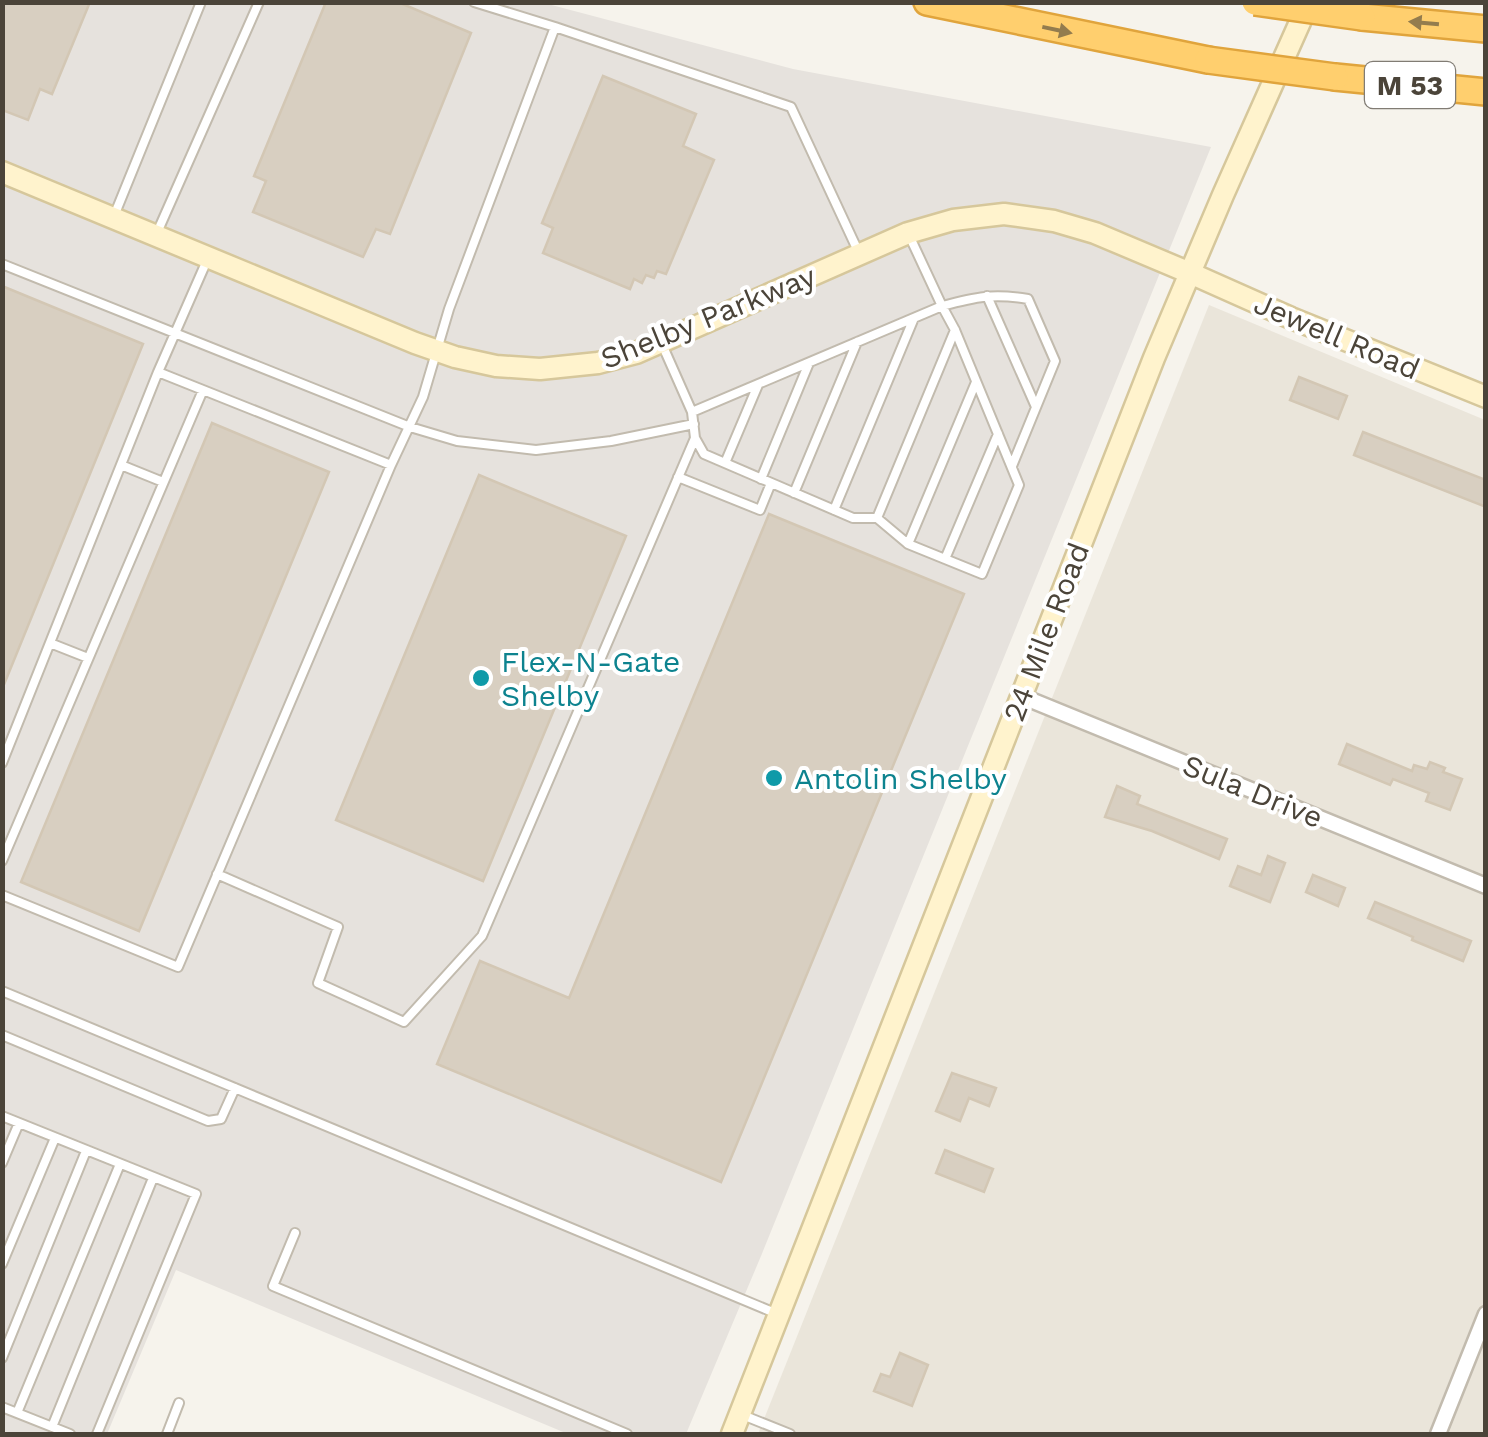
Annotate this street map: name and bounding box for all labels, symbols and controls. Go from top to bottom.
one-way arrow [1407,15,1439,31]
one-way arrow [1042,23,1073,38]
road number: M 53 [1365,62,1455,108]
street label: Shelby Parkway [596,258,821,376]
street label: Jewell Road [1249,285,1425,387]
street label: 24 Mile Road [996,538,1096,726]
place label: Flex-N-Gate Shelby [501,644,680,713]
marker: Flex-N-Gate Shelby [470,667,492,689]
street label: Sula Drive [1178,747,1328,835]
place label: Antolin Shelby [794,761,1007,796]
marker: Antolin Shelby [763,767,785,789]

